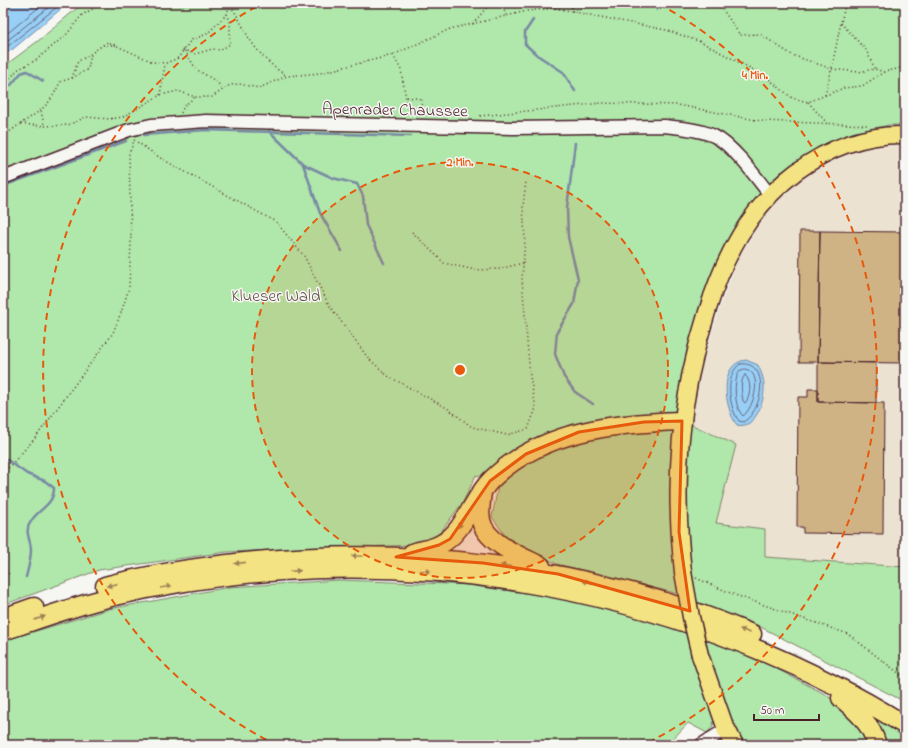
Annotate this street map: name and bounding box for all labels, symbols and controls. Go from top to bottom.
text: 4 Min. [741,67,768,85]
street label: Apenrader Chaussee [322,97,468,124]
text: 2 Min. [446,154,474,172]
park label: Klueser Wald [232,284,321,309]
centre of rings [453,363,467,377]
one-way arrow [457,518,465,529]
one-way arrow [350,553,363,559]
one-way arrow [234,560,246,566]
one-way arrow [500,563,512,569]
one-way arrow [289,568,301,574]
one-way arrow [419,568,431,575]
one-way arrow [581,578,594,584]
one-way arrow [106,582,118,588]
one-way arrow [160,583,172,589]
one-way arrow [34,615,46,621]
one-way arrow [739,628,750,634]
scale bar [754,696,819,722]
text: 50 m [760,702,784,720]

